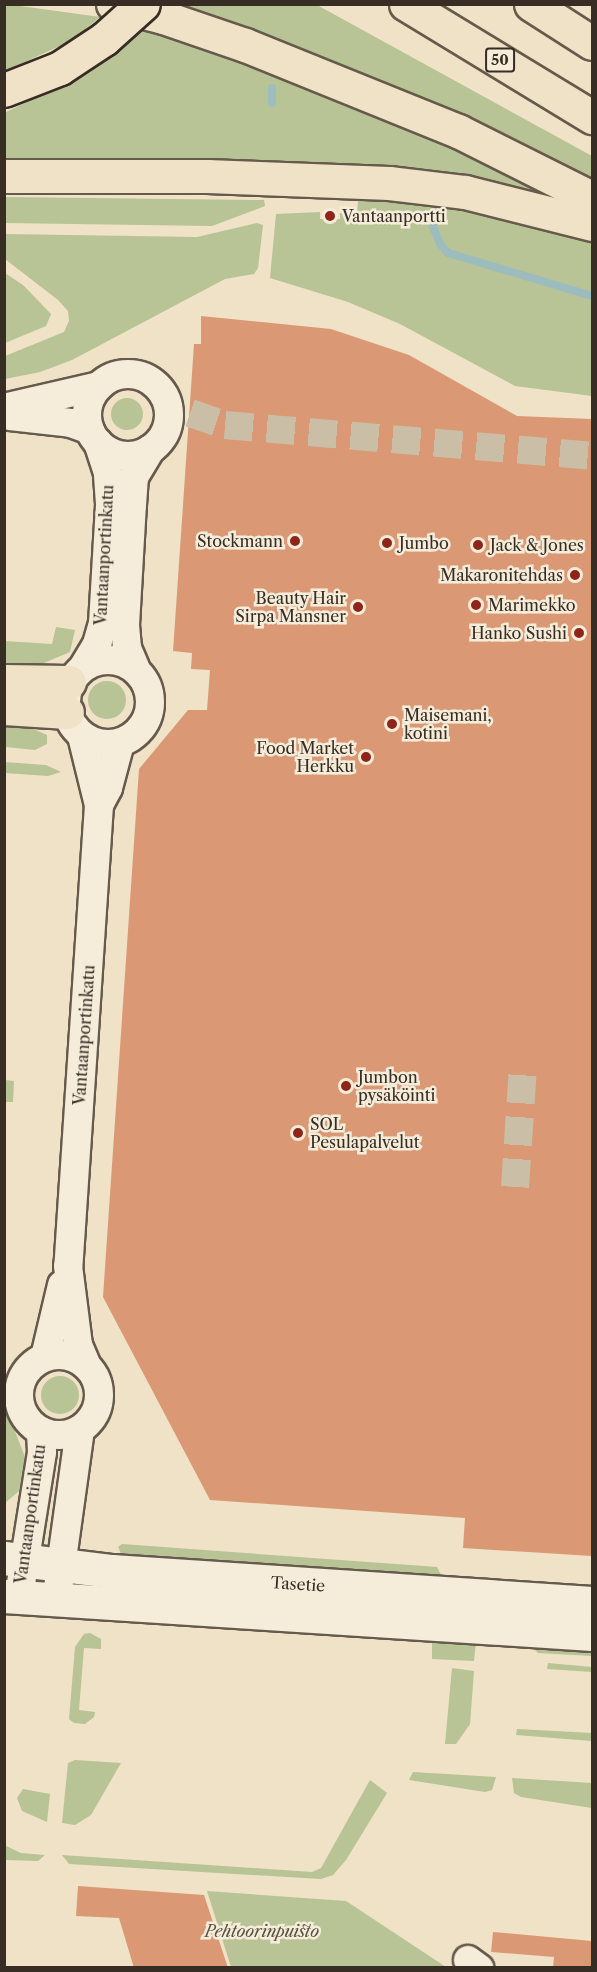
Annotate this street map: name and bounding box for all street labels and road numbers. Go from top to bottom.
road number: 50 [485,48,515,72]
street label: Vantaanportinkatu [91,484,117,626]
street label: Vantaanportinkatu [70,964,98,1106]
street label: Vantaanportinkatu [11,1443,49,1585]
street label: Tasetie [270,1573,326,1595]

